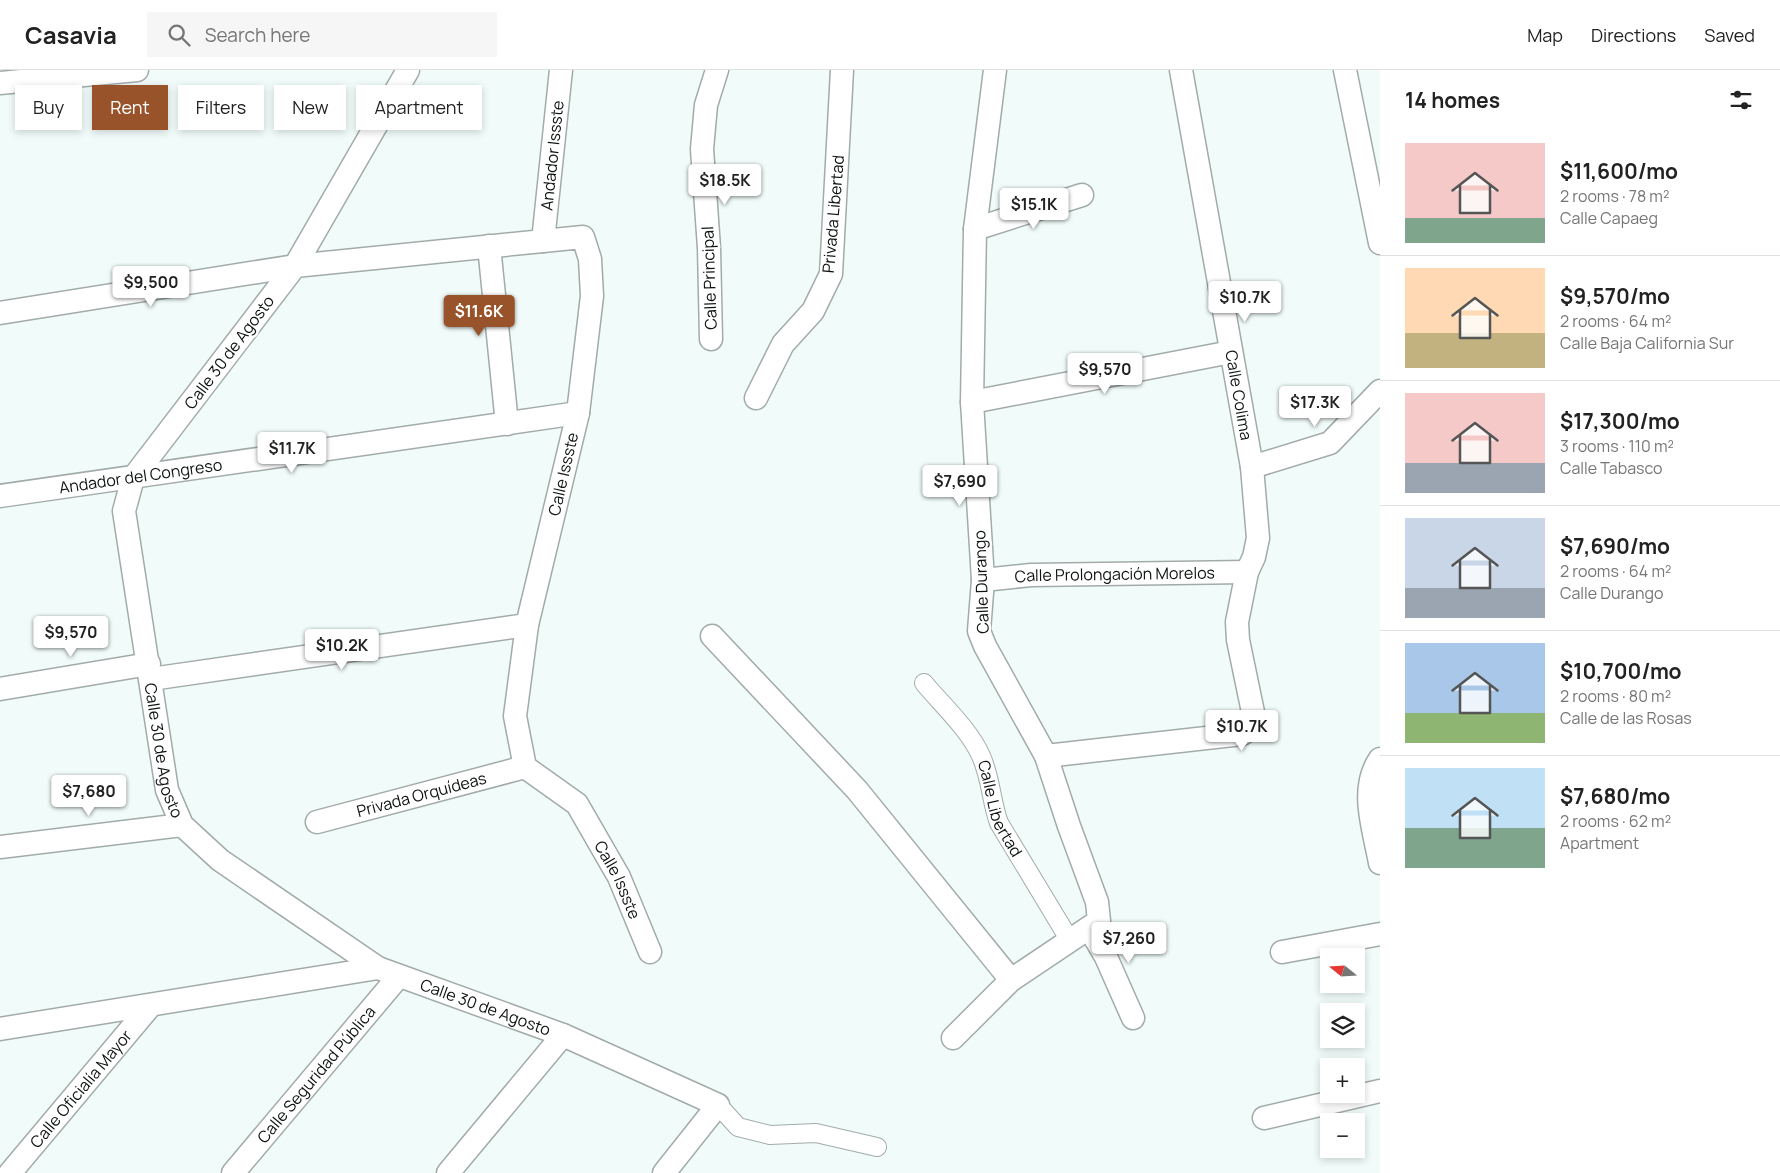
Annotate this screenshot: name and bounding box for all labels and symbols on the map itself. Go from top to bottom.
street label: Andador Issste [535,99,569,211]
street label: Privada Libertad [817,154,849,274]
pin: $18.5K [684,164,766,206]
pin: $15.1K [993,188,1075,230]
street label: Calle Principal [696,226,722,330]
pin: $9,500 [110,266,192,308]
pin: $10.7K [1204,280,1286,323]
street label: Calle 30 de Agosto [179,291,279,413]
pin: $11.6K [438,294,520,337]
street label: Calle Colima [1220,348,1258,442]
pin: $9,570 [1064,352,1146,395]
pin: $17.3K [1274,386,1356,428]
street label: Calle Issste [543,430,583,518]
pin: $11.7K [251,432,333,474]
street label: Andador del Congreso [58,453,224,498]
pin: $7,690 [919,464,1001,507]
street label: Calle Durango [968,530,994,634]
street label: Calle Prolongación Morelos [1014,561,1215,588]
pin: $9,570 [30,616,112,658]
pin: $10.2K [301,628,383,671]
street label: Calle 30 de Agosto [140,681,189,821]
pin: $10.7K [1201,710,1283,752]
street label: Calle Libertad [973,757,1028,861]
street label: Privada Orquídeas [354,767,489,822]
pin: $7,680 [48,774,130,817]
street label: Calle Issste [589,836,646,922]
pin: $7,260 [1088,922,1170,964]
north arrow [1320,948,1365,992]
street label: Calle 30 de Agosto [417,973,554,1041]
street label: Calle Seguridad Pública [252,1001,380,1148]
street label: Calle Oficialía Mayor [25,1025,137,1152]

